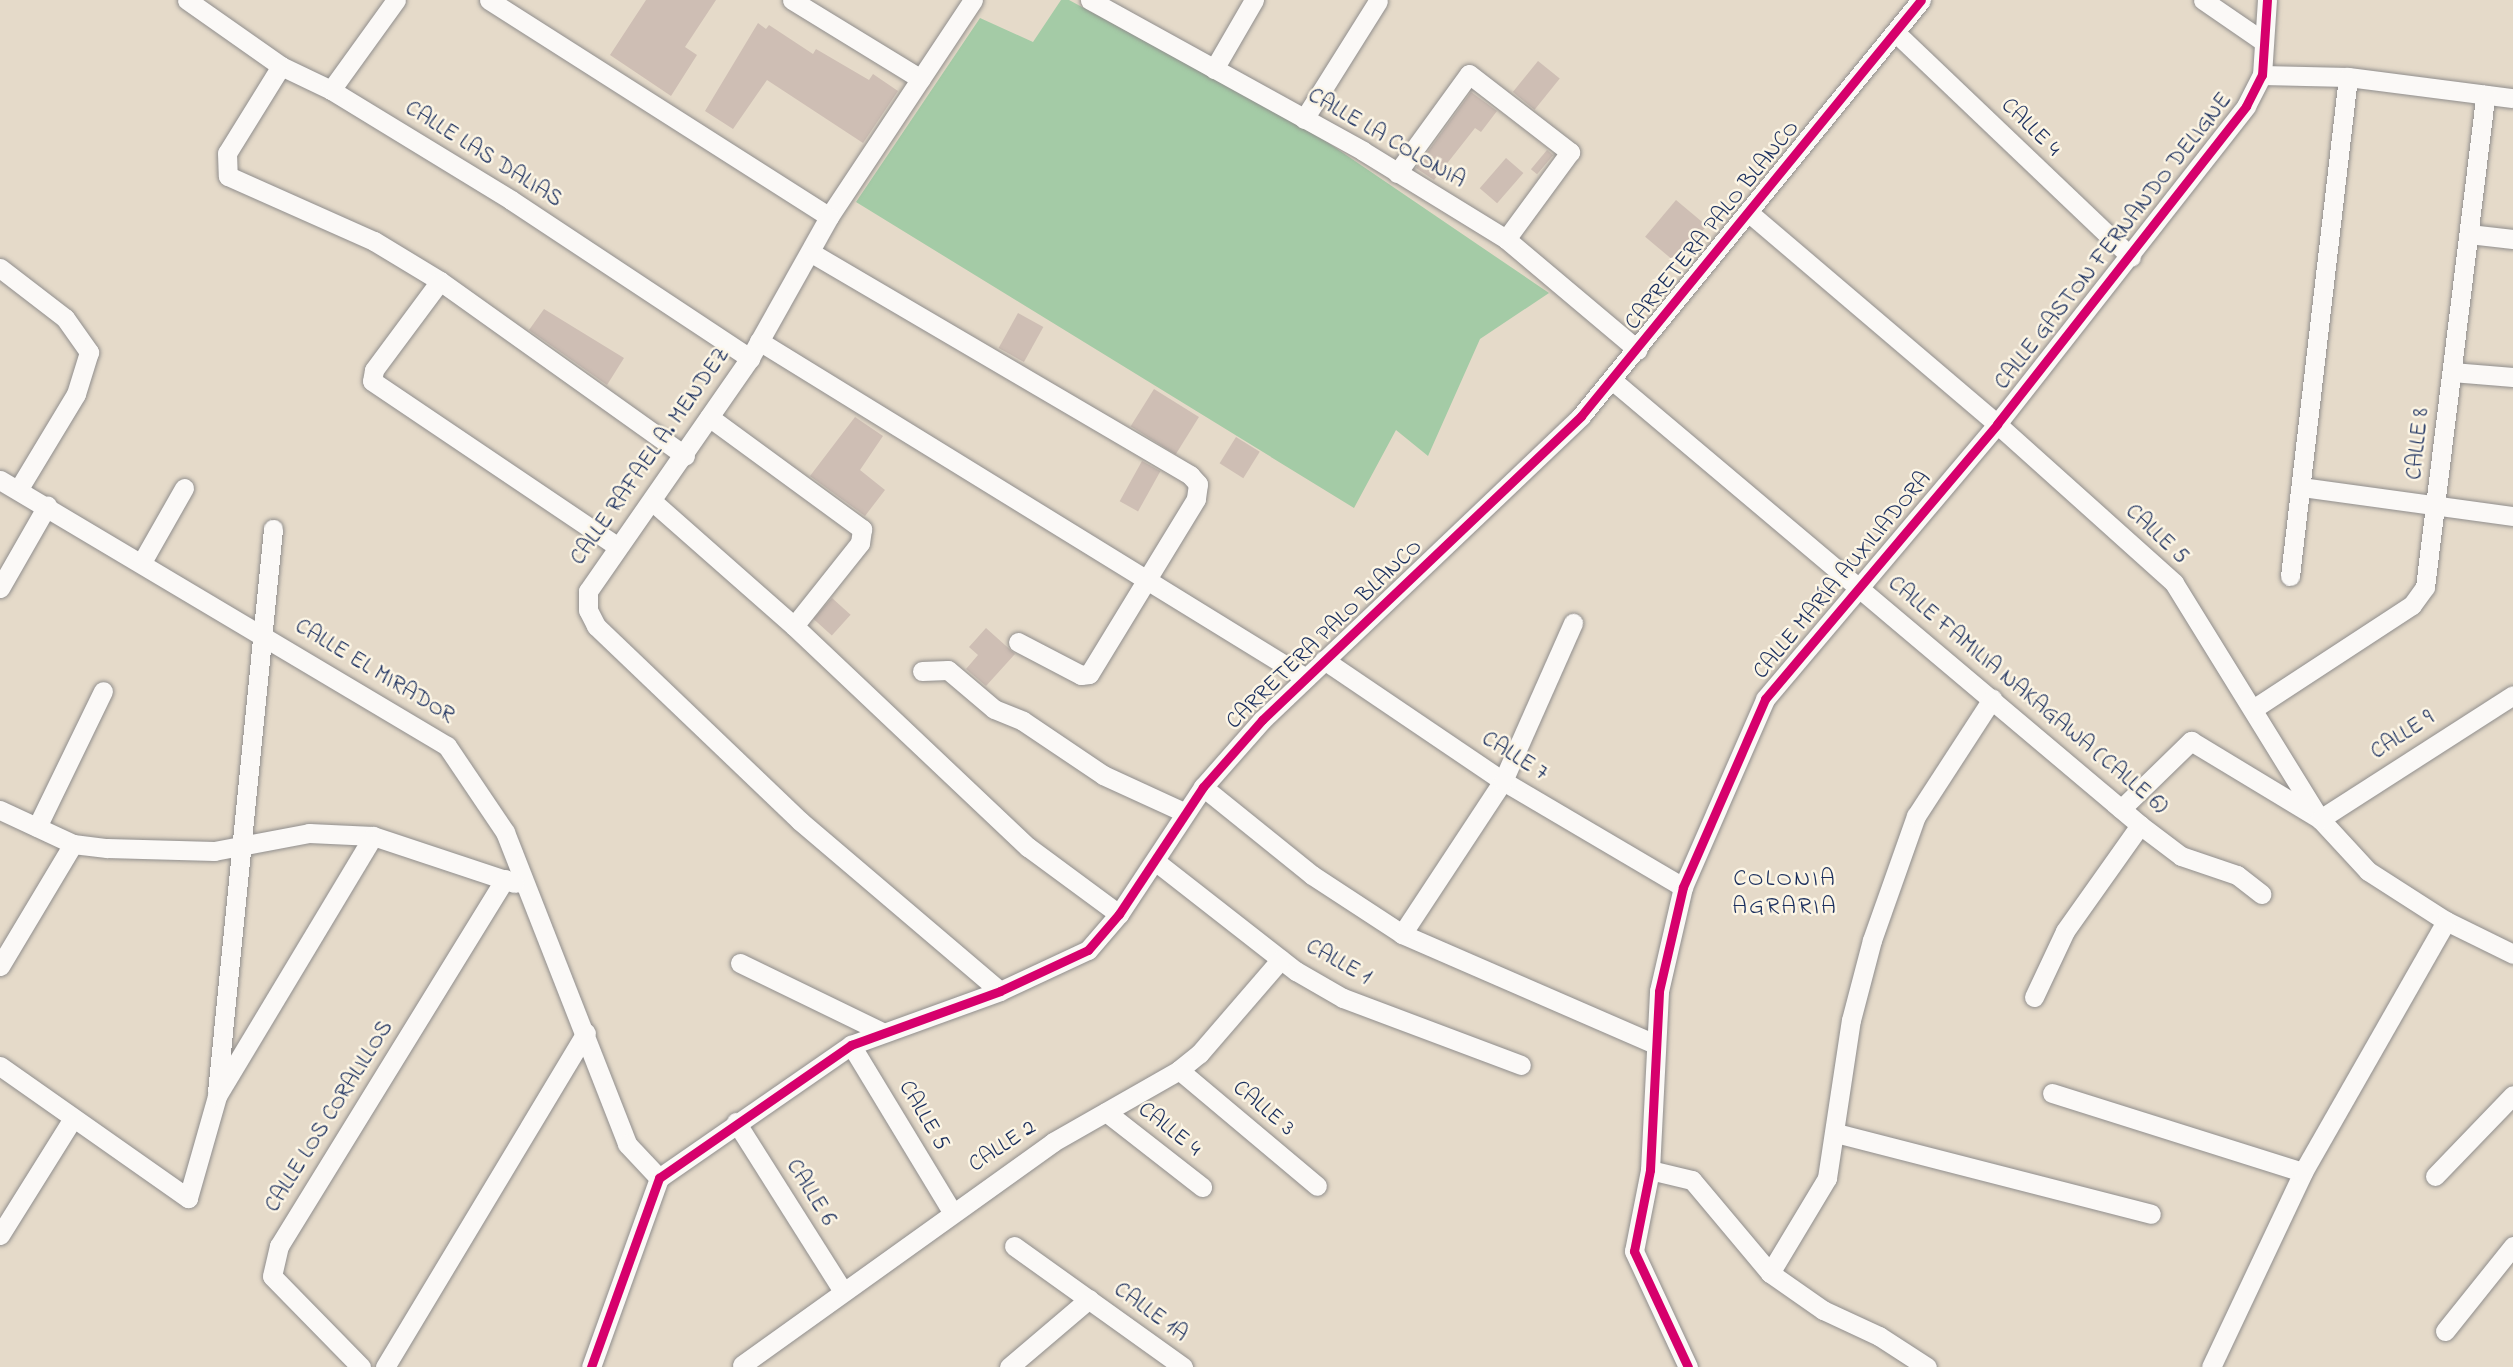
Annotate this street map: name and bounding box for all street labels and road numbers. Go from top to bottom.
street label: CALLE LA COLONIA [1302,83,1470,195]
street label: CALLE GASTON FERNANDO DELIGNE [1989,88,2239,396]
street label: CALLE 4 [1994,93,2066,163]
street label: CALLE LAS DALIAS [399,95,567,215]
street label: CARRETERA PALO BLANCO [1620,115,1806,337]
street label: CALLE RAFAEL A. MENDEZ [565,343,737,571]
street label: CALLE 8 [2402,407,2436,481]
street label: CALLE MARÍA AUXILIADORA [1748,467,1938,685]
street label: CALLE 5 [2119,499,2193,571]
street label: CARRETERA PALO BLANCO [1221,534,1429,736]
street label: CALLE FAMILIA NAKAGAWA (CALLE 6) [1881,571,2173,821]
street label: CALLE EL MIRADOR [289,613,459,731]
street label: CALLE 9 [2366,705,2440,767]
street label: CALLE 7 [1476,726,1552,788]
street label: CALLE 1 [1300,934,1376,992]
street label: CALLE LOS CORALILLOS [260,1016,400,1218]
street label: CALLE 3 [1226,1075,1300,1143]
street label: CALLE 5 [891,1076,955,1156]
street label: CALLE 4 [1132,1097,1206,1163]
street label: CALLE 2 [964,1115,1042,1179]
street label: CALLE 6 [779,1154,841,1232]
street label: CALLE 1A [1108,1277,1192,1349]

